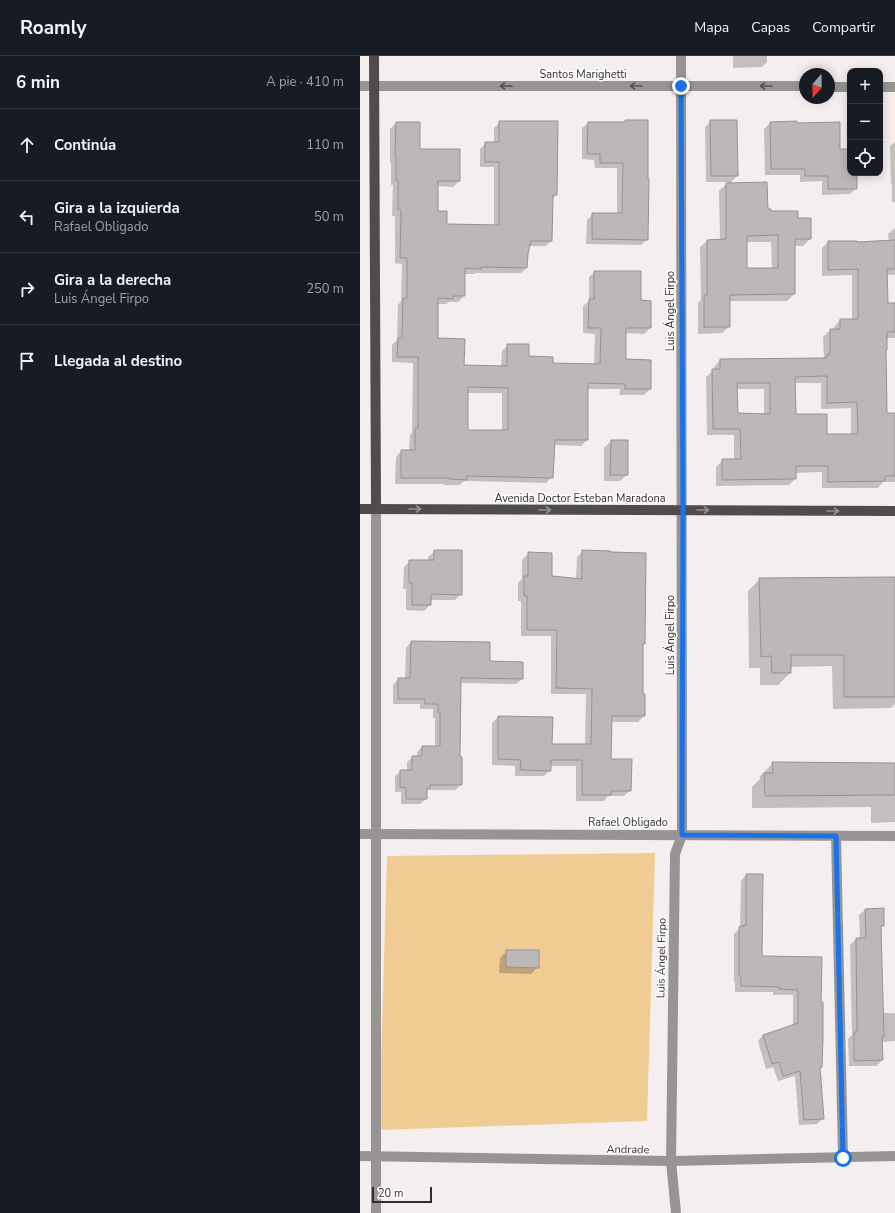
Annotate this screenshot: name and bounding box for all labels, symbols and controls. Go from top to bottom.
text: Roamly [20,15,87,41]
text: Mapa [694,18,729,37]
text: Capas [751,18,790,37]
text: Compartir [812,18,875,37]
street label: Santos Marighetti [539,67,627,82]
north arrow [799,68,835,104]
map controls [847,68,883,176]
button: + [847,68,883,104]
text: 6 min [16,71,60,94]
text: A pie · 410 m [266,73,344,91]
route end [672,77,690,95]
one-way arrow [500,82,513,90]
one-way arrow [630,82,643,90]
one-way arrow [760,82,773,90]
button: − [847,104,883,140]
icon: ahead [16,134,38,156]
text: Continúa [54,135,116,155]
text: 110 m [306,136,344,154]
button: locate [847,140,883,176]
text: Gira a la izquierda [54,198,180,218]
icon: left [16,206,38,228]
text: 50 m [314,208,344,226]
text: Rafael Obligado [54,218,149,236]
text: Gira a la derecha [54,270,171,290]
street label: Luis Ángel Firpo [662,271,678,351]
icon: right [16,278,38,300]
text: 250 m [306,280,344,298]
text: Luis Ángel Firpo [54,290,149,308]
icon: arrive [16,350,38,372]
text: Llegada al destino [54,351,182,371]
street label: Avenida Doctor Esteban Maradona [494,491,666,506]
one-way arrow [408,505,421,513]
one-way arrow [538,506,551,514]
one-way arrow [696,506,709,514]
one-way arrow [826,507,839,515]
street label: Luis Ángel Firpo [662,595,678,675]
street label: Rafael Obligado [588,815,668,830]
street label: Luis Ángel Firpo [652,918,670,998]
street label: Andrade [607,1142,650,1157]
route start [834,1149,852,1167]
scale bar [372,1185,432,1204]
text: 20 m [378,1186,403,1201]

